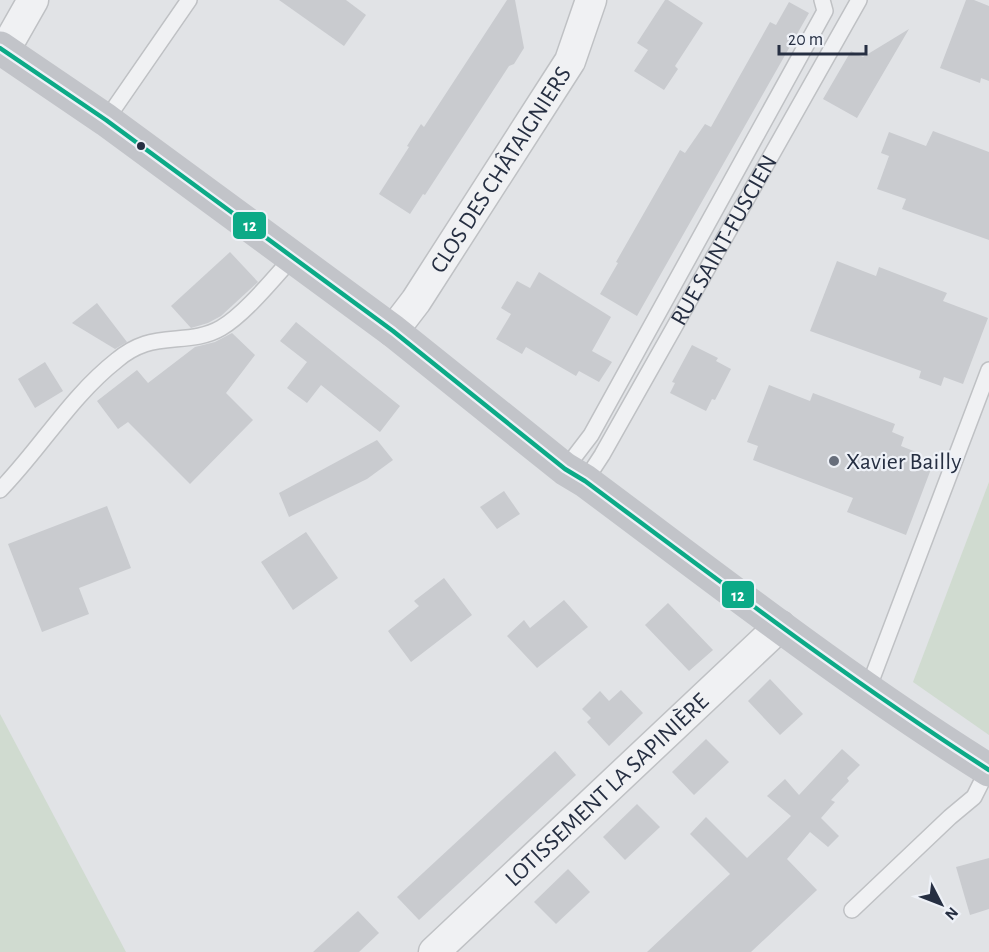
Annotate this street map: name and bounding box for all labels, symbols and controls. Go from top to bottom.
scale bar [779,18,866,56]
text: 20 m [788,31,823,49]
street label: CLOS DES CHÂTAIGNIERS [426,63,576,278]
unlabelled marker [135,140,147,152]
street label: RUE SAINT-FUSCIEN [667,151,782,330]
line badge: 12 [232,211,267,240]
text: 12 [243,218,257,234]
place label: Xavier Bailly [846,450,961,474]
marker: Xavier Bailly [827,454,841,468]
line badge: 12 [721,580,755,609]
text: 12 [731,588,745,604]
street label: LOTISSEMENT LA SAPINIÈRE [501,689,714,891]
north arrow [911,874,971,934]
text: N [942,904,961,923]

